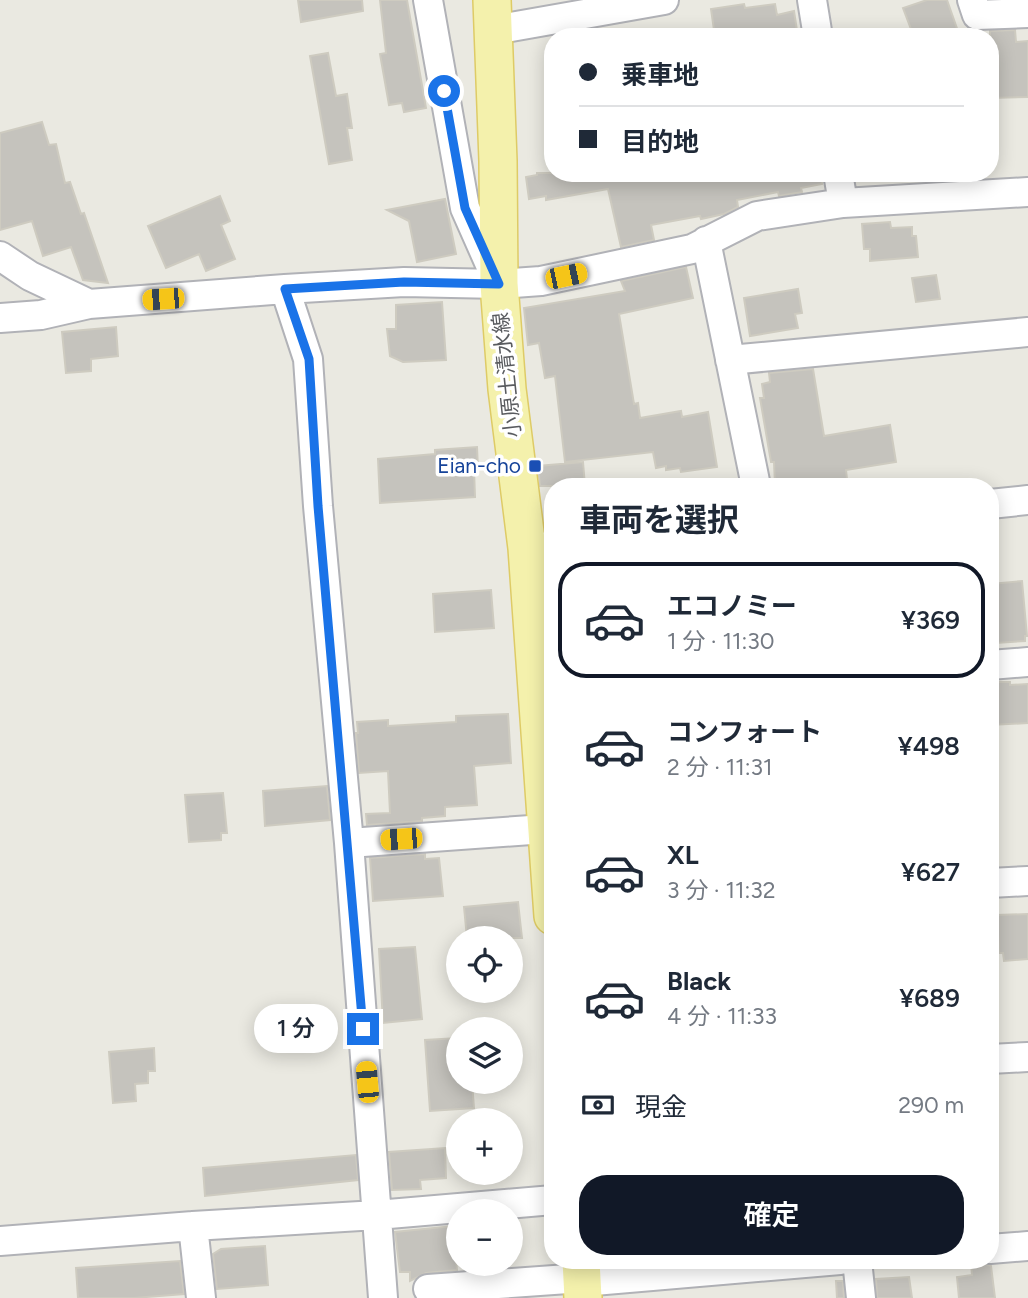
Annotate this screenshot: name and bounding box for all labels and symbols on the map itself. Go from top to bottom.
route start [428,75,460,107]
car [544,261,589,291]
car [142,287,185,311]
street label: 小原土清水線 [487,311,526,439]
place label: Eian-cho [437,453,521,478]
marker: Eian-cho [527,458,543,474]
car [380,827,423,851]
callout: 1 分 [254,1004,338,1054]
route end [347,1013,379,1045]
car [355,1060,380,1104]

